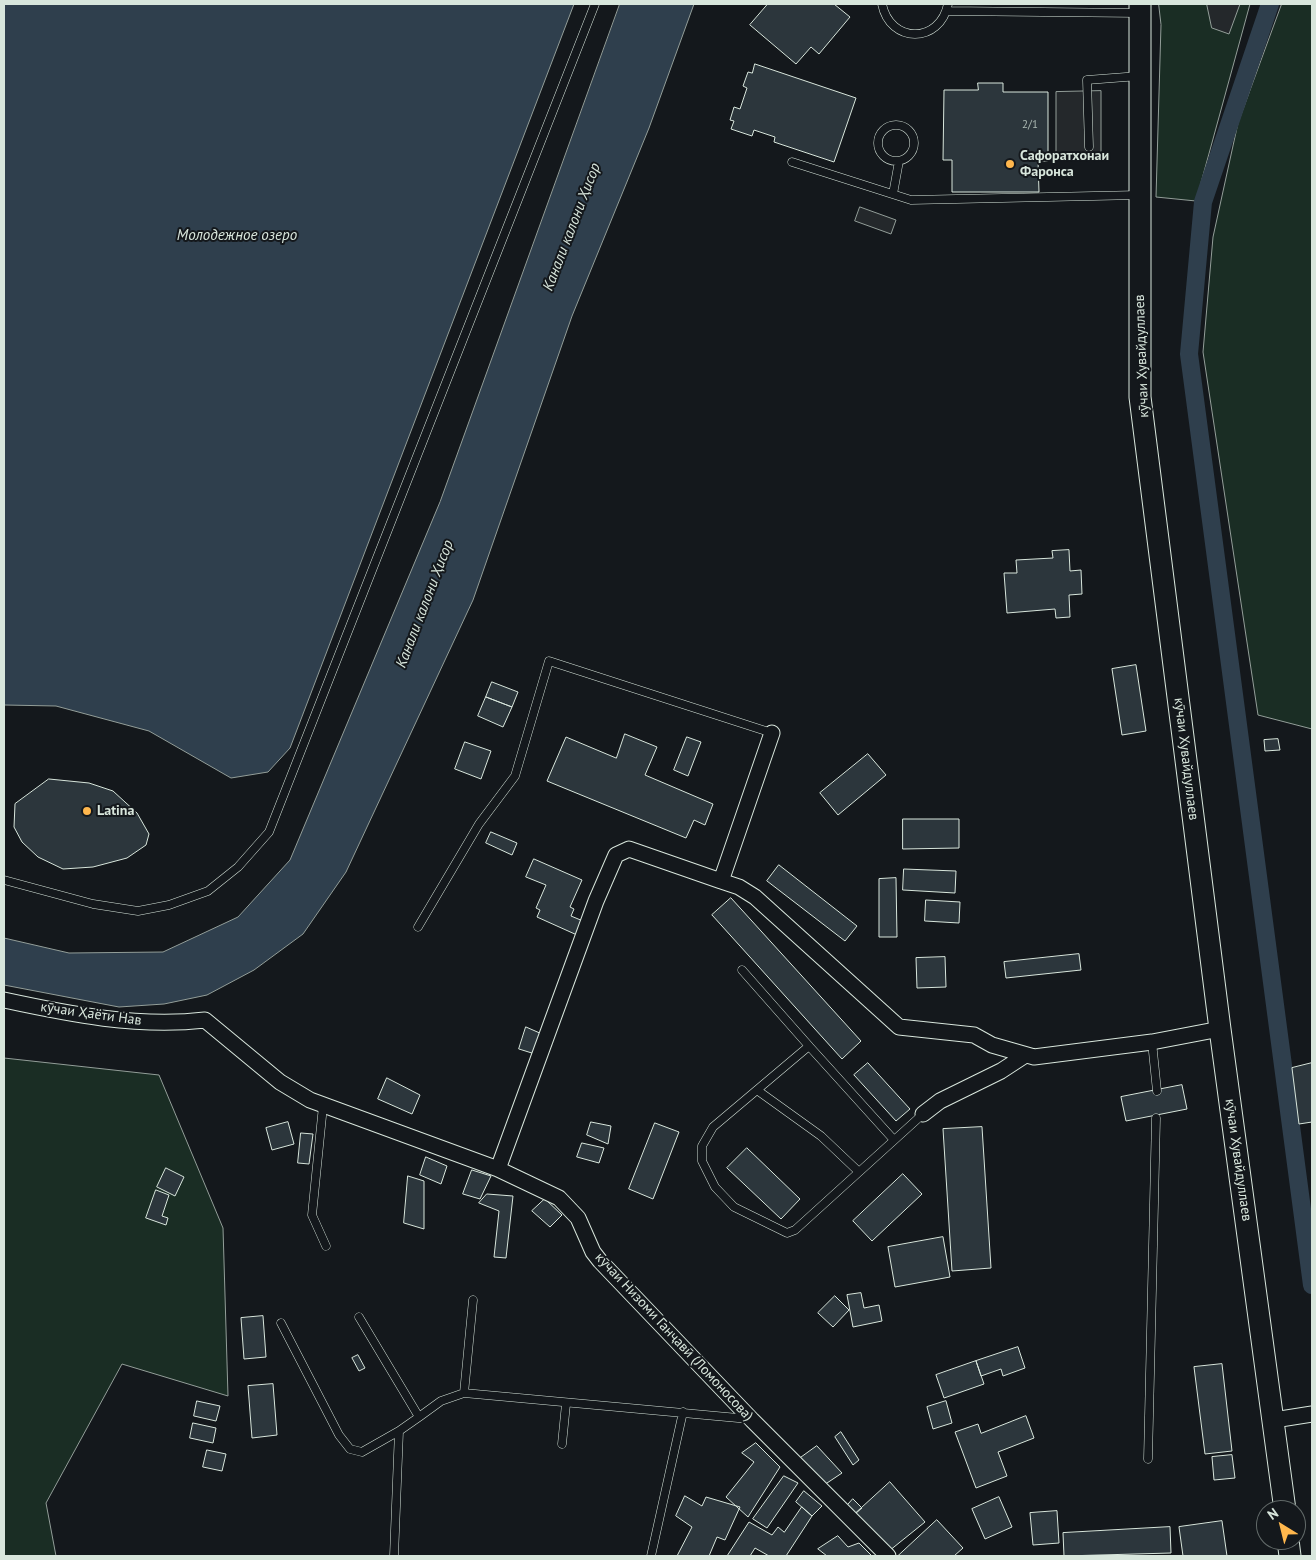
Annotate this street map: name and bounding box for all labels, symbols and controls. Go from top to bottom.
house number: 2/1 [1022,118,1038,132]
place label: Сафоратхонаи Фаронса [1020,148,1109,180]
marker: Сафоратхонаи Фаронса [1004,158,1016,170]
water label: Канали калони Ҳисор [539,161,605,293]
water label: Молодежное озеро [177,227,297,245]
street label: кӯчаи Хувайдуллаев [1131,294,1153,418]
water label: Канали калони Ҳисор [392,538,458,670]
street label: кӯчаи Хувайдуллаев [1170,697,1202,821]
place label: Latina [97,803,134,819]
marker: Latina [81,805,93,817]
street label: кӯчаи Ҳаёти Нав [39,999,143,1029]
street label: кӯчаи Хувайдуллаев [1221,1098,1255,1222]
street label: кӯчаи Низоми Ганҷавӣ (Ломоносова) [591,1249,757,1425]
north arrow [1256,1500,1306,1550]
text: N [1264,1504,1282,1524]

